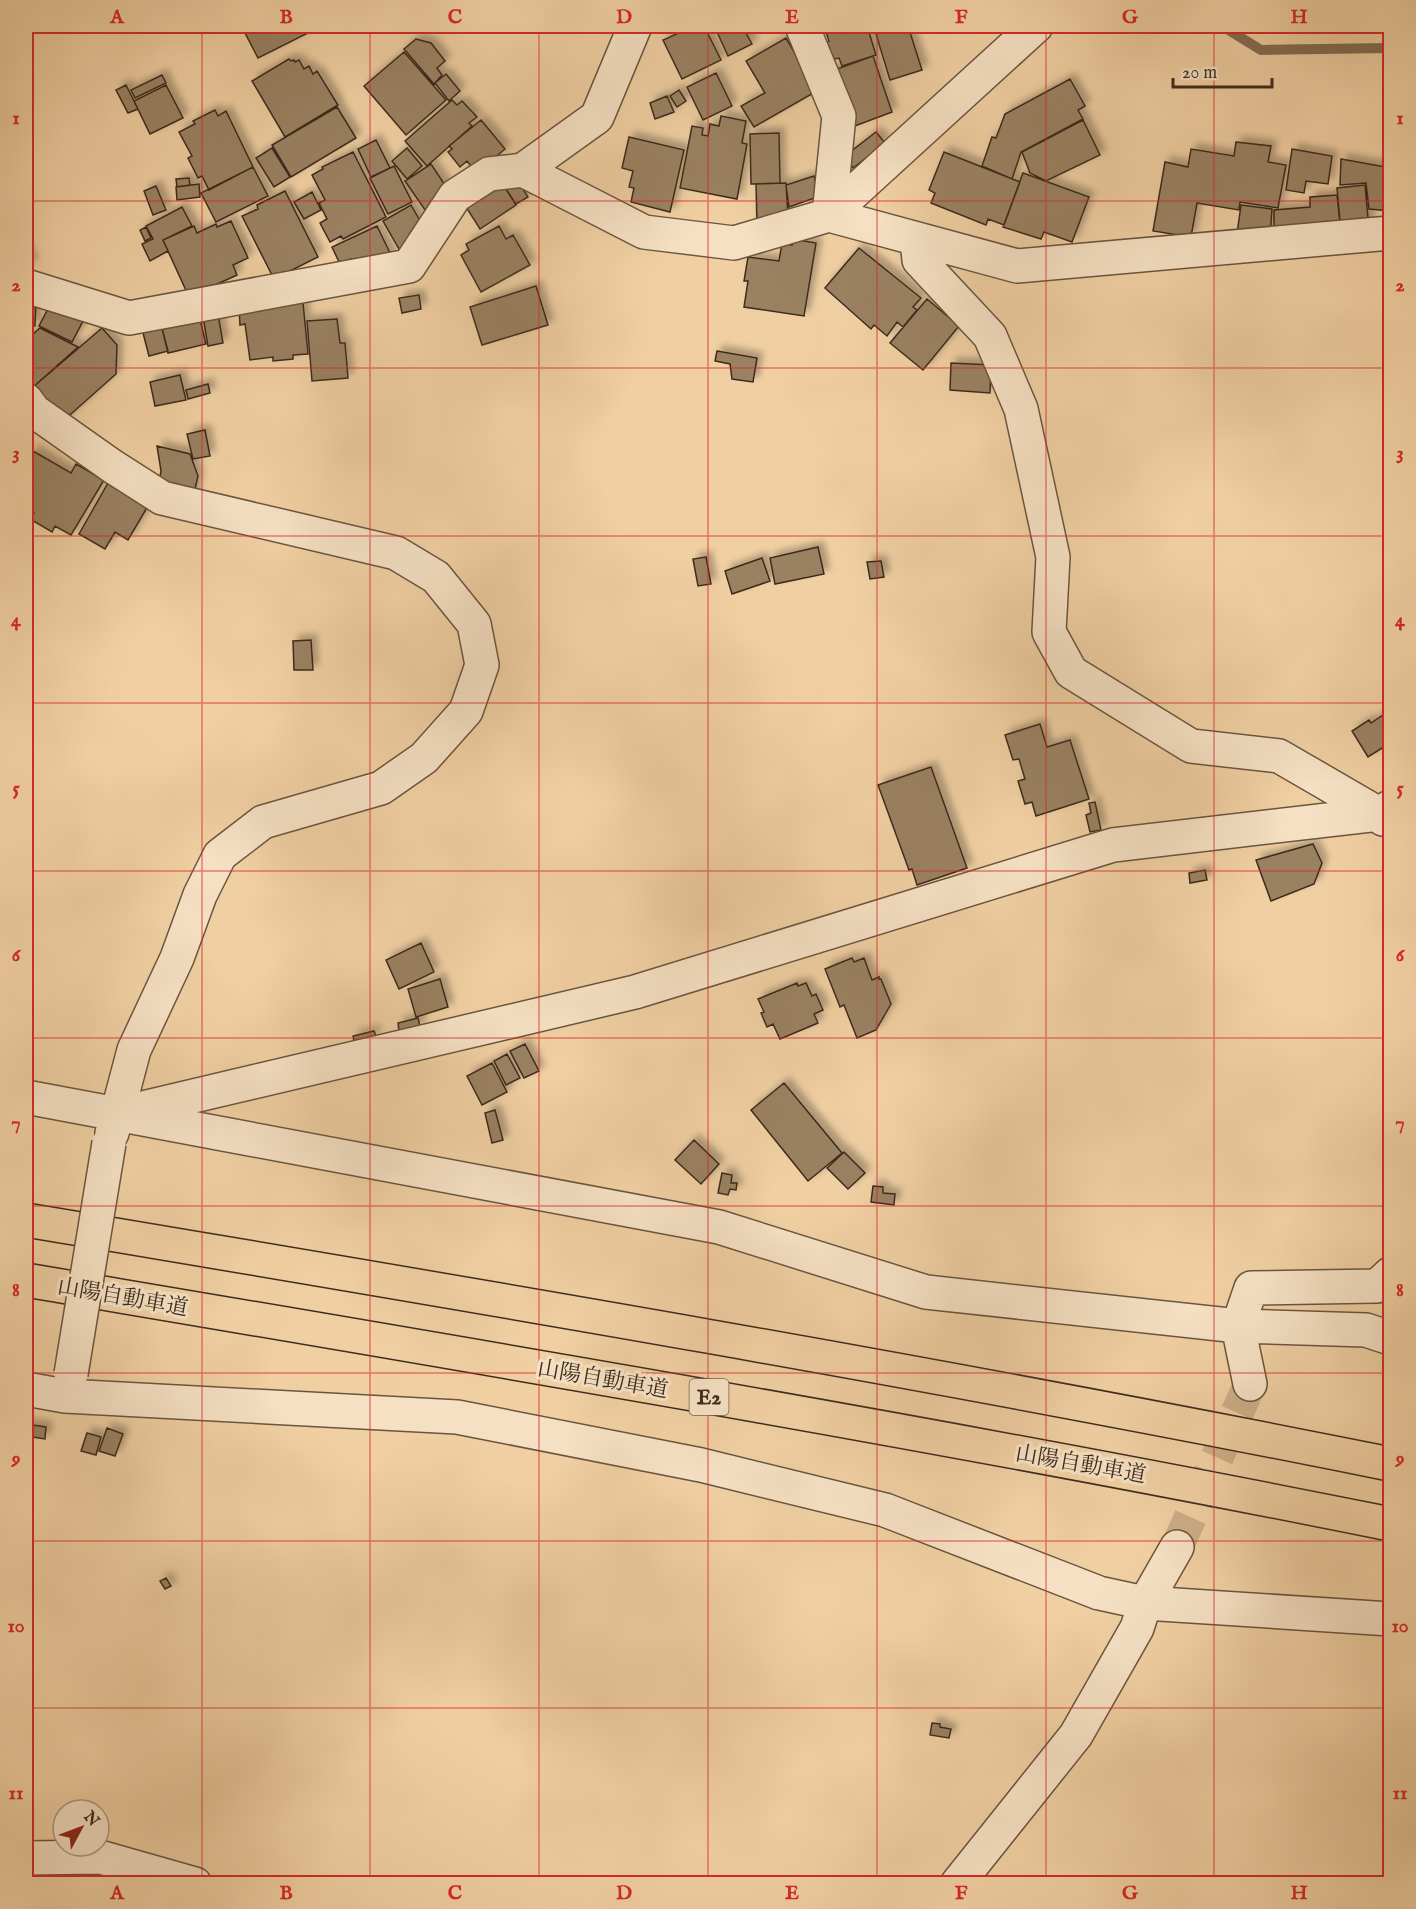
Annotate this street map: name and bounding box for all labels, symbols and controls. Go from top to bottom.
text: A [109,5,125,30]
text: B [279,5,293,30]
text: C [448,5,462,30]
text: D [616,5,632,30]
text: E [785,5,799,30]
text: F [955,5,968,30]
text: G [1122,5,1139,30]
text: H [1290,5,1308,30]
scale bar [1173,51,1272,89]
text: 20 m [1182,62,1217,85]
text: 1 [12,106,20,131]
text: 1 [1396,106,1404,131]
text: 2 [11,273,21,298]
text: 2 [1395,273,1405,298]
text: 3 [12,441,20,466]
text: 3 [1396,441,1404,466]
text: 4 [11,608,22,633]
text: 4 [1395,608,1406,633]
text: 5 [12,776,20,801]
text: 5 [1396,776,1404,801]
text: 6 [12,943,22,968]
text: 6 [1396,943,1406,968]
text: 7 [11,1111,21,1136]
text: 7 [1395,1111,1405,1136]
street label: 山陽自動車道 [55,1273,190,1323]
text: 8 [12,1278,20,1303]
text: 8 [1396,1278,1404,1303]
street label: 山陽自動車道 [535,1355,670,1405]
road number: E2 [690,1379,728,1415]
street label: 山陽自動車道 [1013,1440,1148,1490]
text: 9 [11,1446,21,1471]
text: 9 [1395,1446,1405,1471]
text: 10 [7,1614,25,1639]
text: 10 [1391,1614,1409,1639]
text: 11 [9,1781,23,1806]
text: 11 [1393,1781,1407,1806]
north arrow [51,1798,111,1858]
text: N [78,1807,103,1831]
text: A [109,1881,125,1906]
text: B [279,1881,293,1906]
text: C [448,1881,462,1906]
text: D [616,1881,632,1906]
text: E [785,1881,799,1906]
text: F [955,1881,968,1906]
text: G [1122,1881,1139,1906]
text: H [1290,1881,1308,1906]

